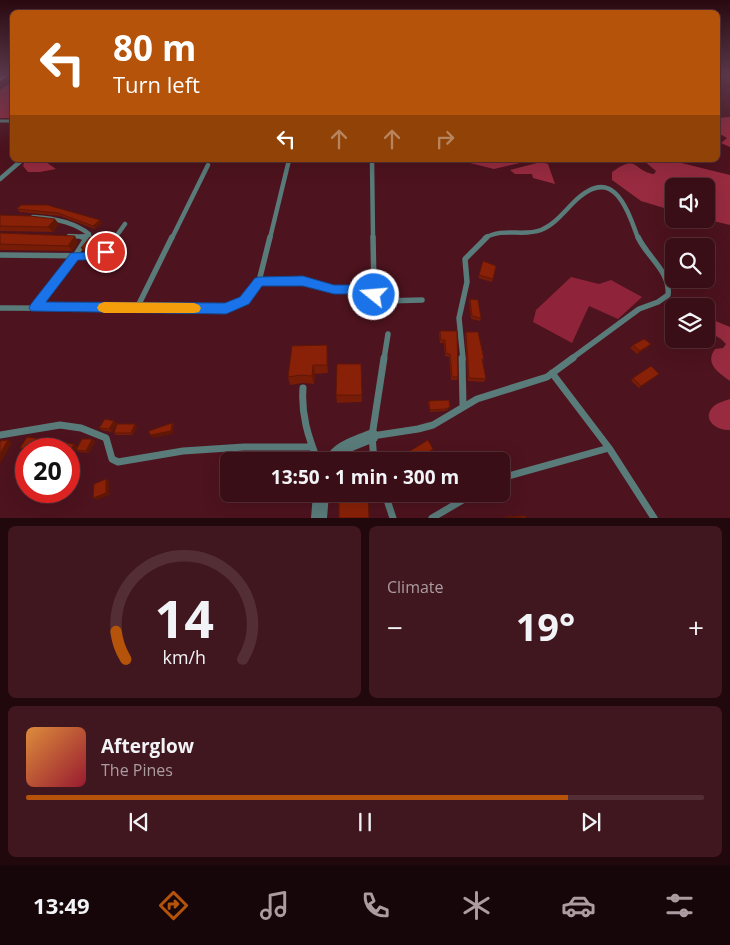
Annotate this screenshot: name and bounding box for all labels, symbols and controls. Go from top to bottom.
text: 80 m [113,24,196,71]
icon: left [30,30,95,95]
text: Turn left [113,69,200,99]
icon: left [272,125,300,153]
icon: ahead [325,125,353,153]
icon: ahead [378,125,406,153]
icon: right [431,125,459,153]
map controls [665,178,715,348]
button: sound [665,178,715,228]
pin [85,231,127,273]
icon: arrive [92,238,120,266]
button: search [665,238,715,288]
position arrow [347,268,399,320]
button: layers [665,298,715,348]
speed limit sign: 20 [15,438,80,503]
text: 13:50 · 1 min · 300 m [271,464,459,490]
text: Climate [387,576,444,598]
text: 14 [155,582,214,653]
text: 19° [516,600,575,652]
text: − [387,608,403,646]
text: + [688,608,704,646]
text: km/h [163,645,206,669]
text: Afterglow [101,733,194,759]
text: The Pines [101,759,173,781]
icon: previous [125,808,153,836]
icon: pause [351,808,379,836]
icon: next [577,808,605,836]
icon: directions [156,888,191,923]
icon: music [257,888,292,923]
icon: phone [358,888,393,923]
icon: climate [459,888,494,923]
icon: car [561,888,596,923]
icon: filters [662,888,697,923]
text: 13:49 [33,890,90,920]

